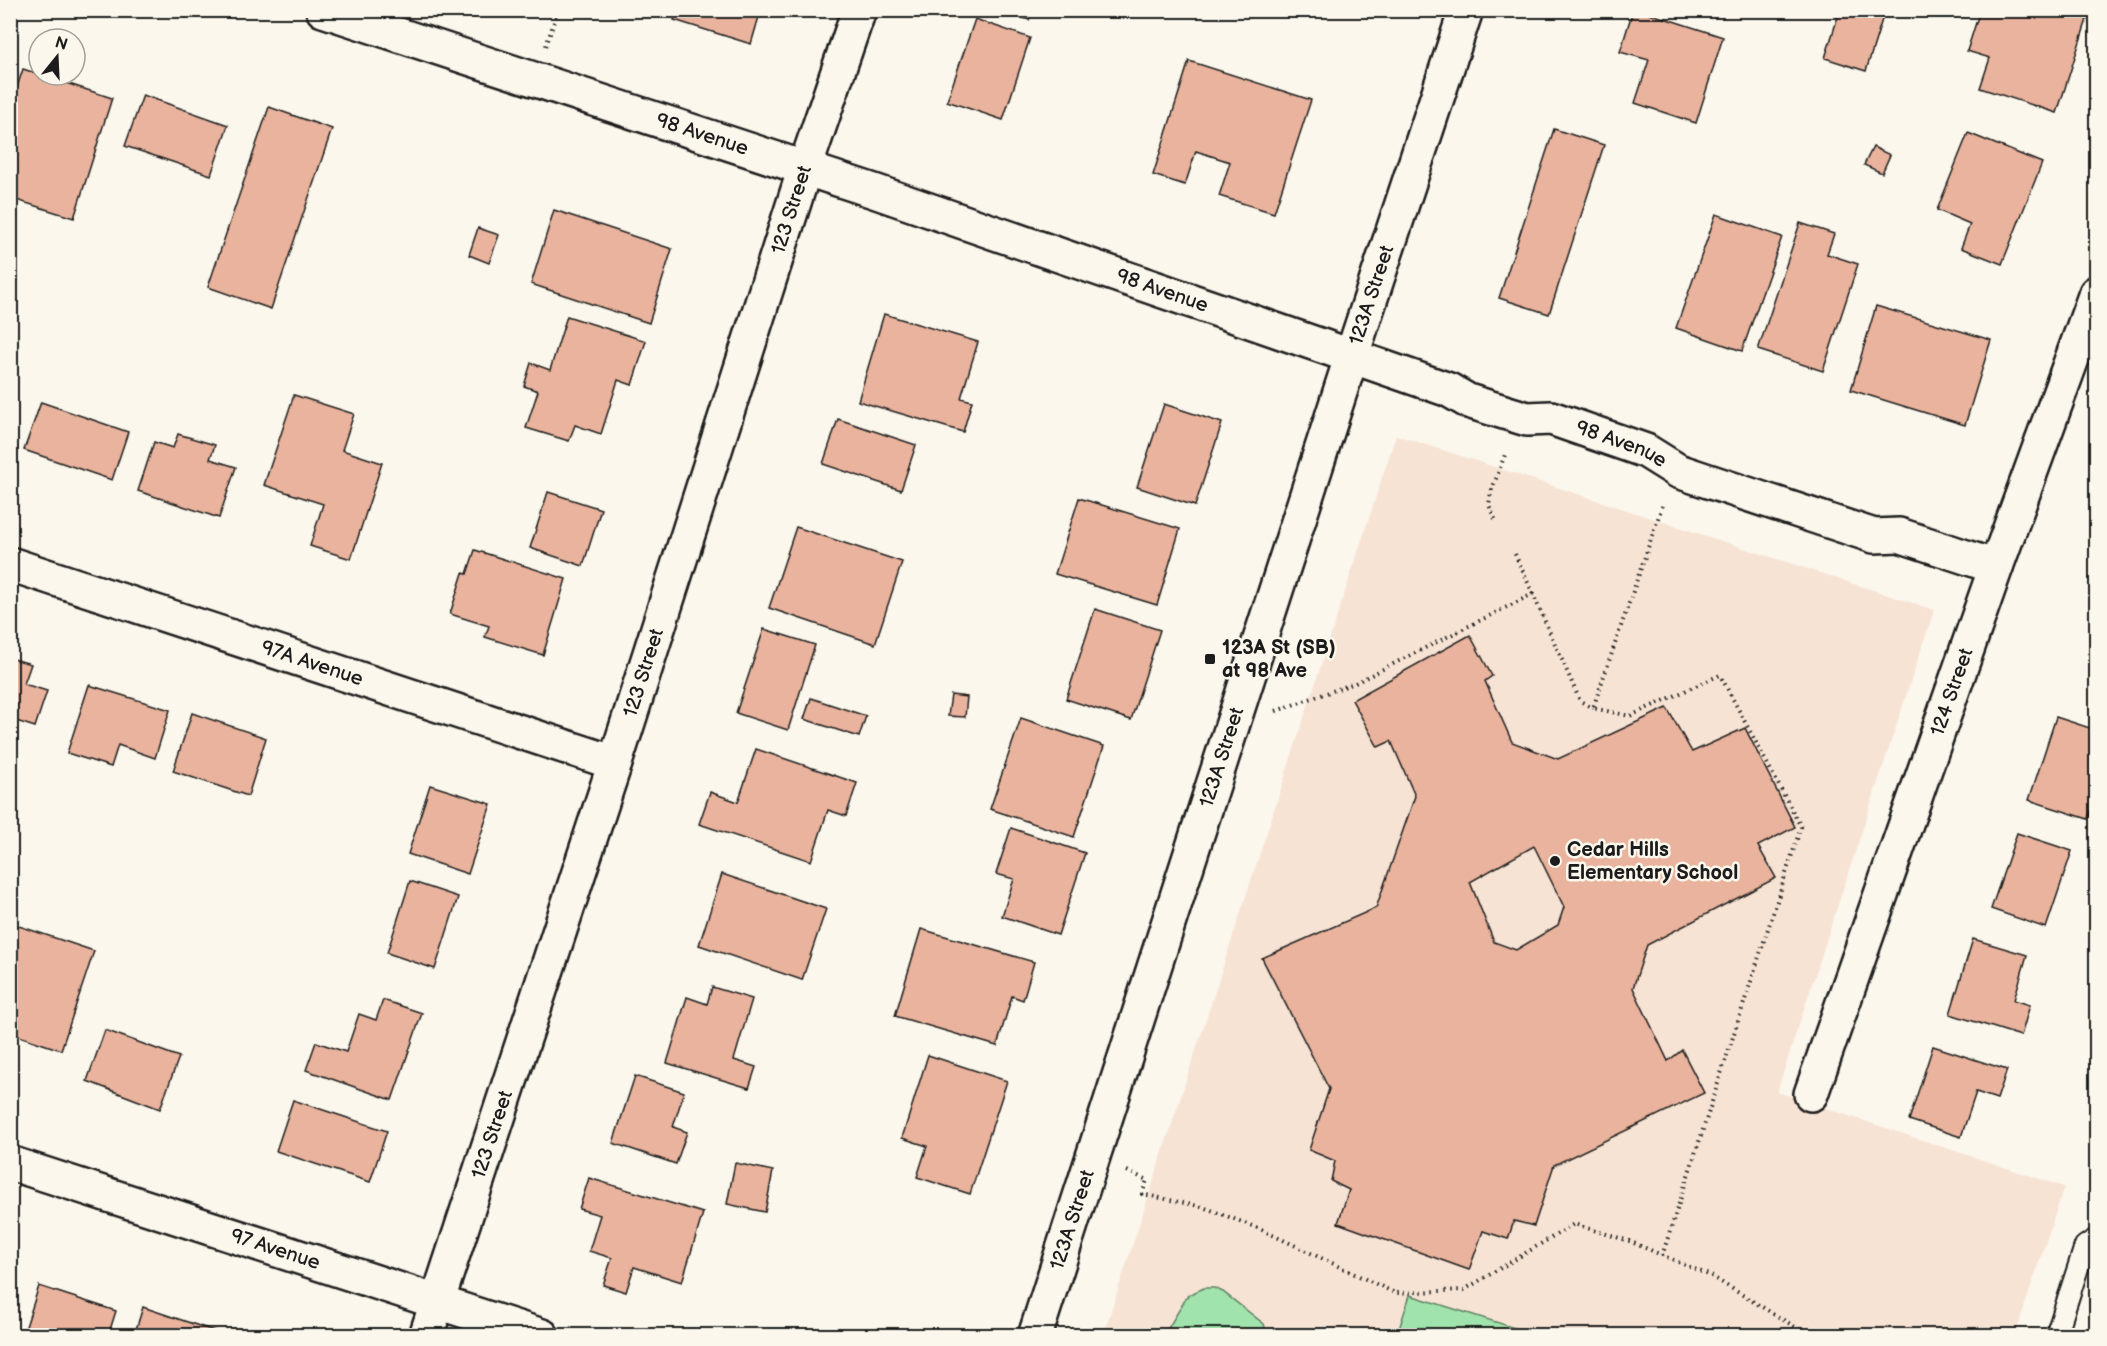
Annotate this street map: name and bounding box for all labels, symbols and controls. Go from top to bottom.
north arrow [27,27,87,87]
text: N [53,33,70,55]
street label: 98 Avenue [653,108,751,161]
street label: 123 Street [766,163,817,257]
street label: 123A Street [1344,242,1399,348]
street label: 98 Avenue [1113,264,1212,318]
street label: 98 Avenue [1573,416,1671,473]
street label: 123 Street [618,626,669,720]
street label: 97A Avenue [258,635,366,691]
place label: 123A St (SB) at 98 Ave [1222,636,1336,683]
street label: 124 Street [1926,645,1979,739]
marker: 123A St (SB) at 98 Ave [1203,652,1217,666]
street label: 123A Street [1195,704,1249,810]
place label: Cedar Hills Elementary School [1567,838,1738,885]
marker: Cedar Hills Elementary School [1548,854,1562,868]
street label: 123 Street [467,1087,518,1182]
street label: 123A Street [1045,1167,1100,1273]
street label: 97 Avenue [228,1224,323,1275]

